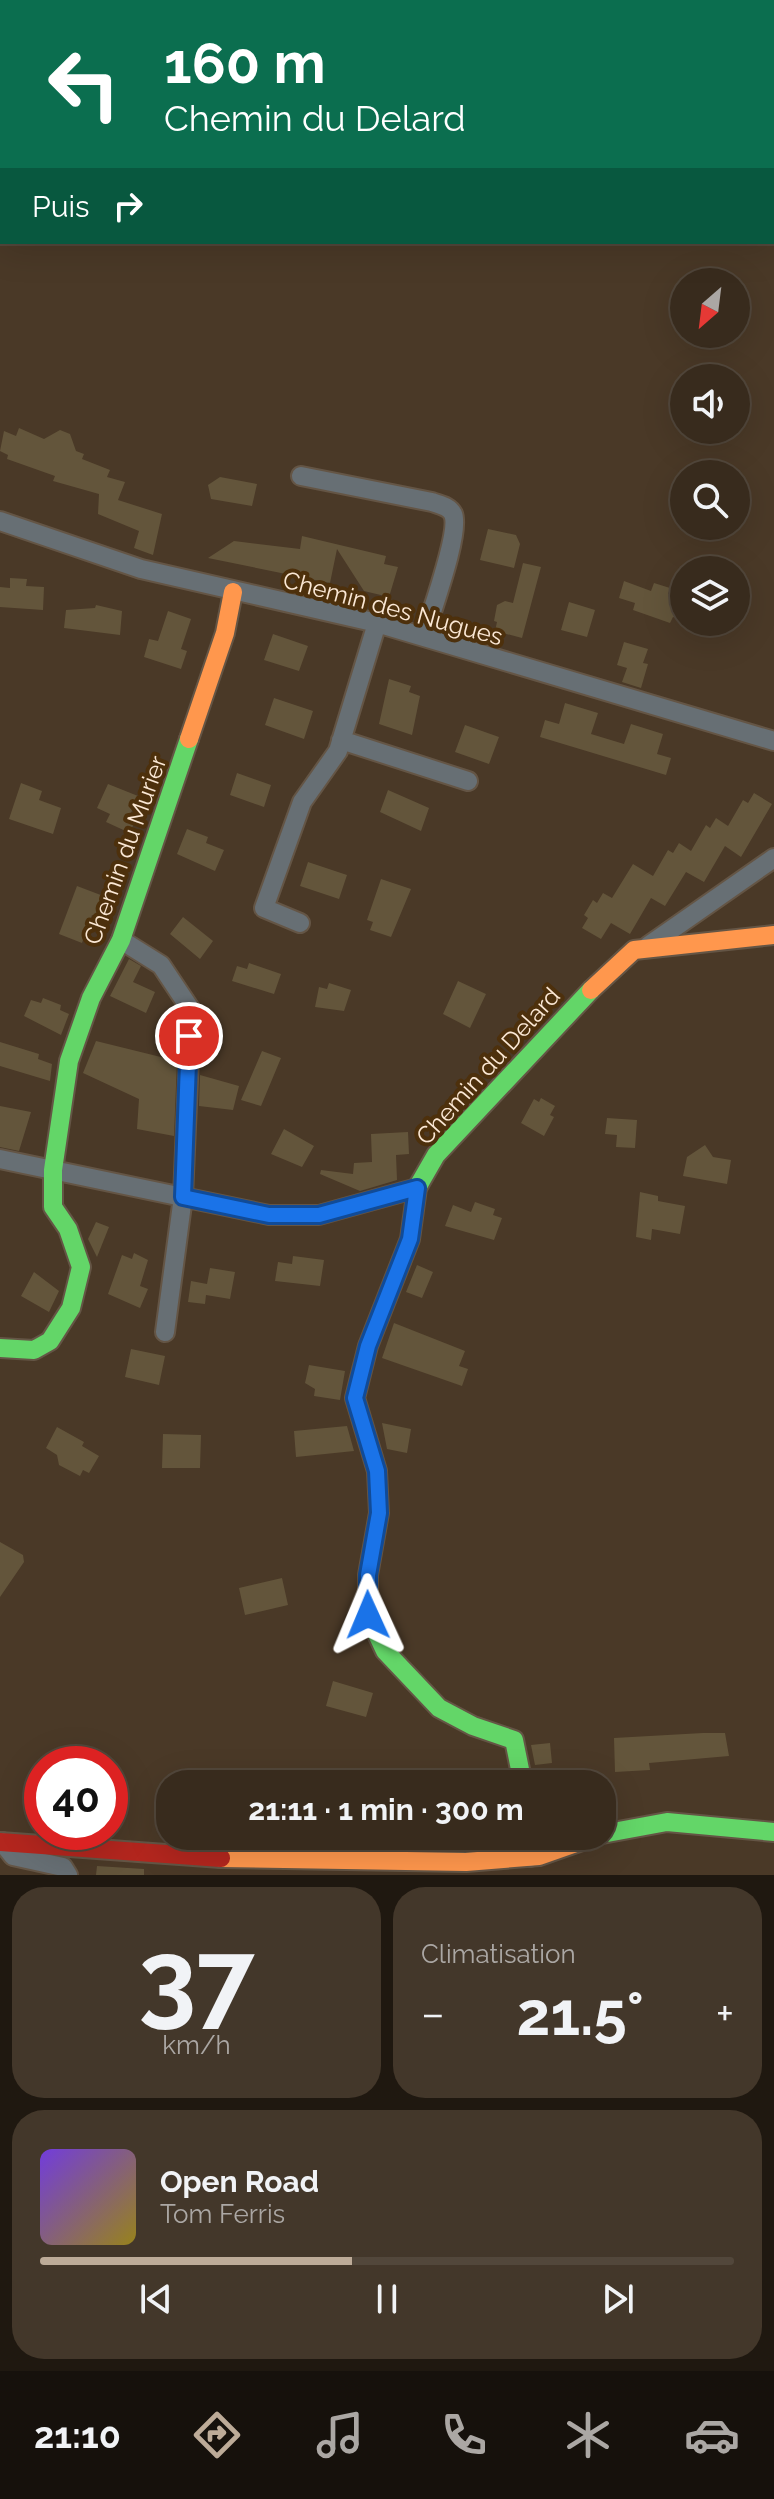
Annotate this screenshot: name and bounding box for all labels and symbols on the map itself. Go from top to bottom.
north arrow [670,268,750,348]
street label: Chemin des Nugues [280,565,506,651]
street label: Chemin du Murier [77,751,173,948]
street label: Chemin du Delard [410,982,566,1150]
pin [155,1002,223,1070]
position arrow [326,1573,410,1657]
speed limit sign: 40 [24,1746,128,1850]

